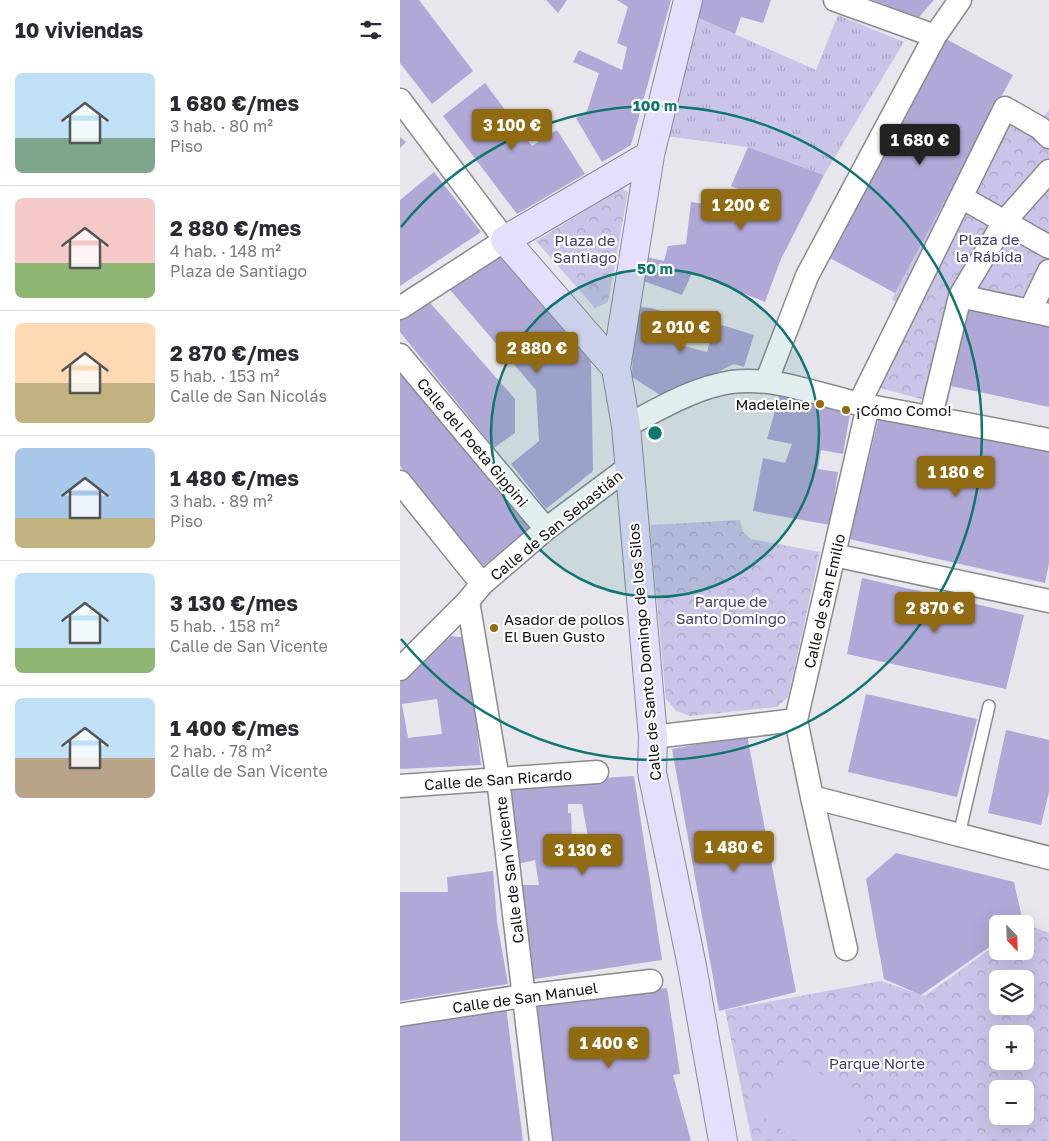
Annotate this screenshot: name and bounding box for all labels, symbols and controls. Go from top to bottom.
icon: filters [357,16,385,44]
text: 10 viviendas [15,17,143,43]
text: 1 680 €/mes [170,90,299,116]
icon: home [55,93,115,153]
text: 100 m [633,96,677,114]
pin: 3 100 € [466,108,558,151]
text: 3 100 € [483,115,541,135]
text: 3 hab. · 80 m² [170,116,273,136]
pin: 1 680 € [874,124,966,166]
text: 1 680 € [891,130,949,150]
text: Piso [170,136,203,156]
pin: 1 200 € [695,188,787,231]
text: 1 200 € [712,195,770,215]
text: 2 880 €/mes [170,215,301,241]
icon: home [55,218,115,278]
park label: Plaza de la Rábida [956,230,1022,265]
park label: Plaza de Santiago [553,231,617,266]
text: 4 hab. · 148 m² [170,241,281,261]
text: 50 m [637,259,673,277]
text: Plaza de Santiago [170,261,307,281]
pin: 2 010 € [635,310,727,353]
text: 2 010 € [652,317,710,337]
pin: 2 880 € [491,332,583,374]
text: 2 880 € [507,338,567,358]
text: 2 870 €/mes [170,340,299,366]
icon: home [55,343,115,403]
text: 5 hab. · 153 m² [170,366,280,386]
street label: Calle del Poeta Gippini [414,374,532,510]
text: Calle de San Nicolás [170,386,327,406]
place label: Madeleine [735,395,810,413]
marker: Madeleine [814,398,826,410]
place label: ¡Cómo Como! [856,401,952,419]
marker: ¡Cómo Como! [840,404,852,416]
centre of rings [646,424,664,442]
pin: 1 180 € [910,456,1002,498]
text: 1 180 € [928,462,984,482]
text: 1 480 €/mes [170,465,299,491]
street label: Calle de San Sebastián [486,466,626,584]
icon: home [55,468,115,528]
text: 3 hab. · 89 m² [170,491,273,511]
text: Piso [170,511,203,531]
street label: Calle de Santo Domingo de los Silos [624,522,664,781]
street label: Calle de San Emilio [800,532,848,670]
text: 3 130 €/mes [170,590,298,616]
park label: Parque de Santo Domingo [676,592,786,627]
pin: 2 870 € [889,592,981,634]
icon: home [55,593,115,653]
text: 2 870 € [906,598,964,618]
place label: Asador de pollos El Buen Gusto [504,610,625,645]
text: 5 hab. · 158 m² [170,616,280,636]
marker: Asador de pollos El Buen Gusto [488,622,500,634]
text: Calle de San Vicente [170,636,328,656]
text: 1 400 €/mes [170,715,299,741]
icon: home [55,718,115,778]
text: 2 hab. · 78 m² [170,741,271,761]
text: Calle de San Vicente [170,761,328,781]
street label: Calle de San Ricardo [423,765,573,793]
street label: Calle de San Vicente [491,795,527,945]
pin: 1 480 € [688,830,780,873]
pin: 3 130 € [537,834,629,876]
text: 1 480 € [705,837,763,857]
text: 3 130 € [554,840,612,860]
north arrow [989,915,1034,960]
map controls [989,915,1034,1125]
button: layers [989,970,1034,1015]
street label: Calle de San Manuel [451,978,599,1016]
button: + [989,1025,1034,1070]
pin: 1 400 € [563,1026,655,1069]
text: 1 400 € [580,1033,638,1053]
park label: Parque Norte [829,1054,925,1072]
button: − [989,1080,1034,1125]

